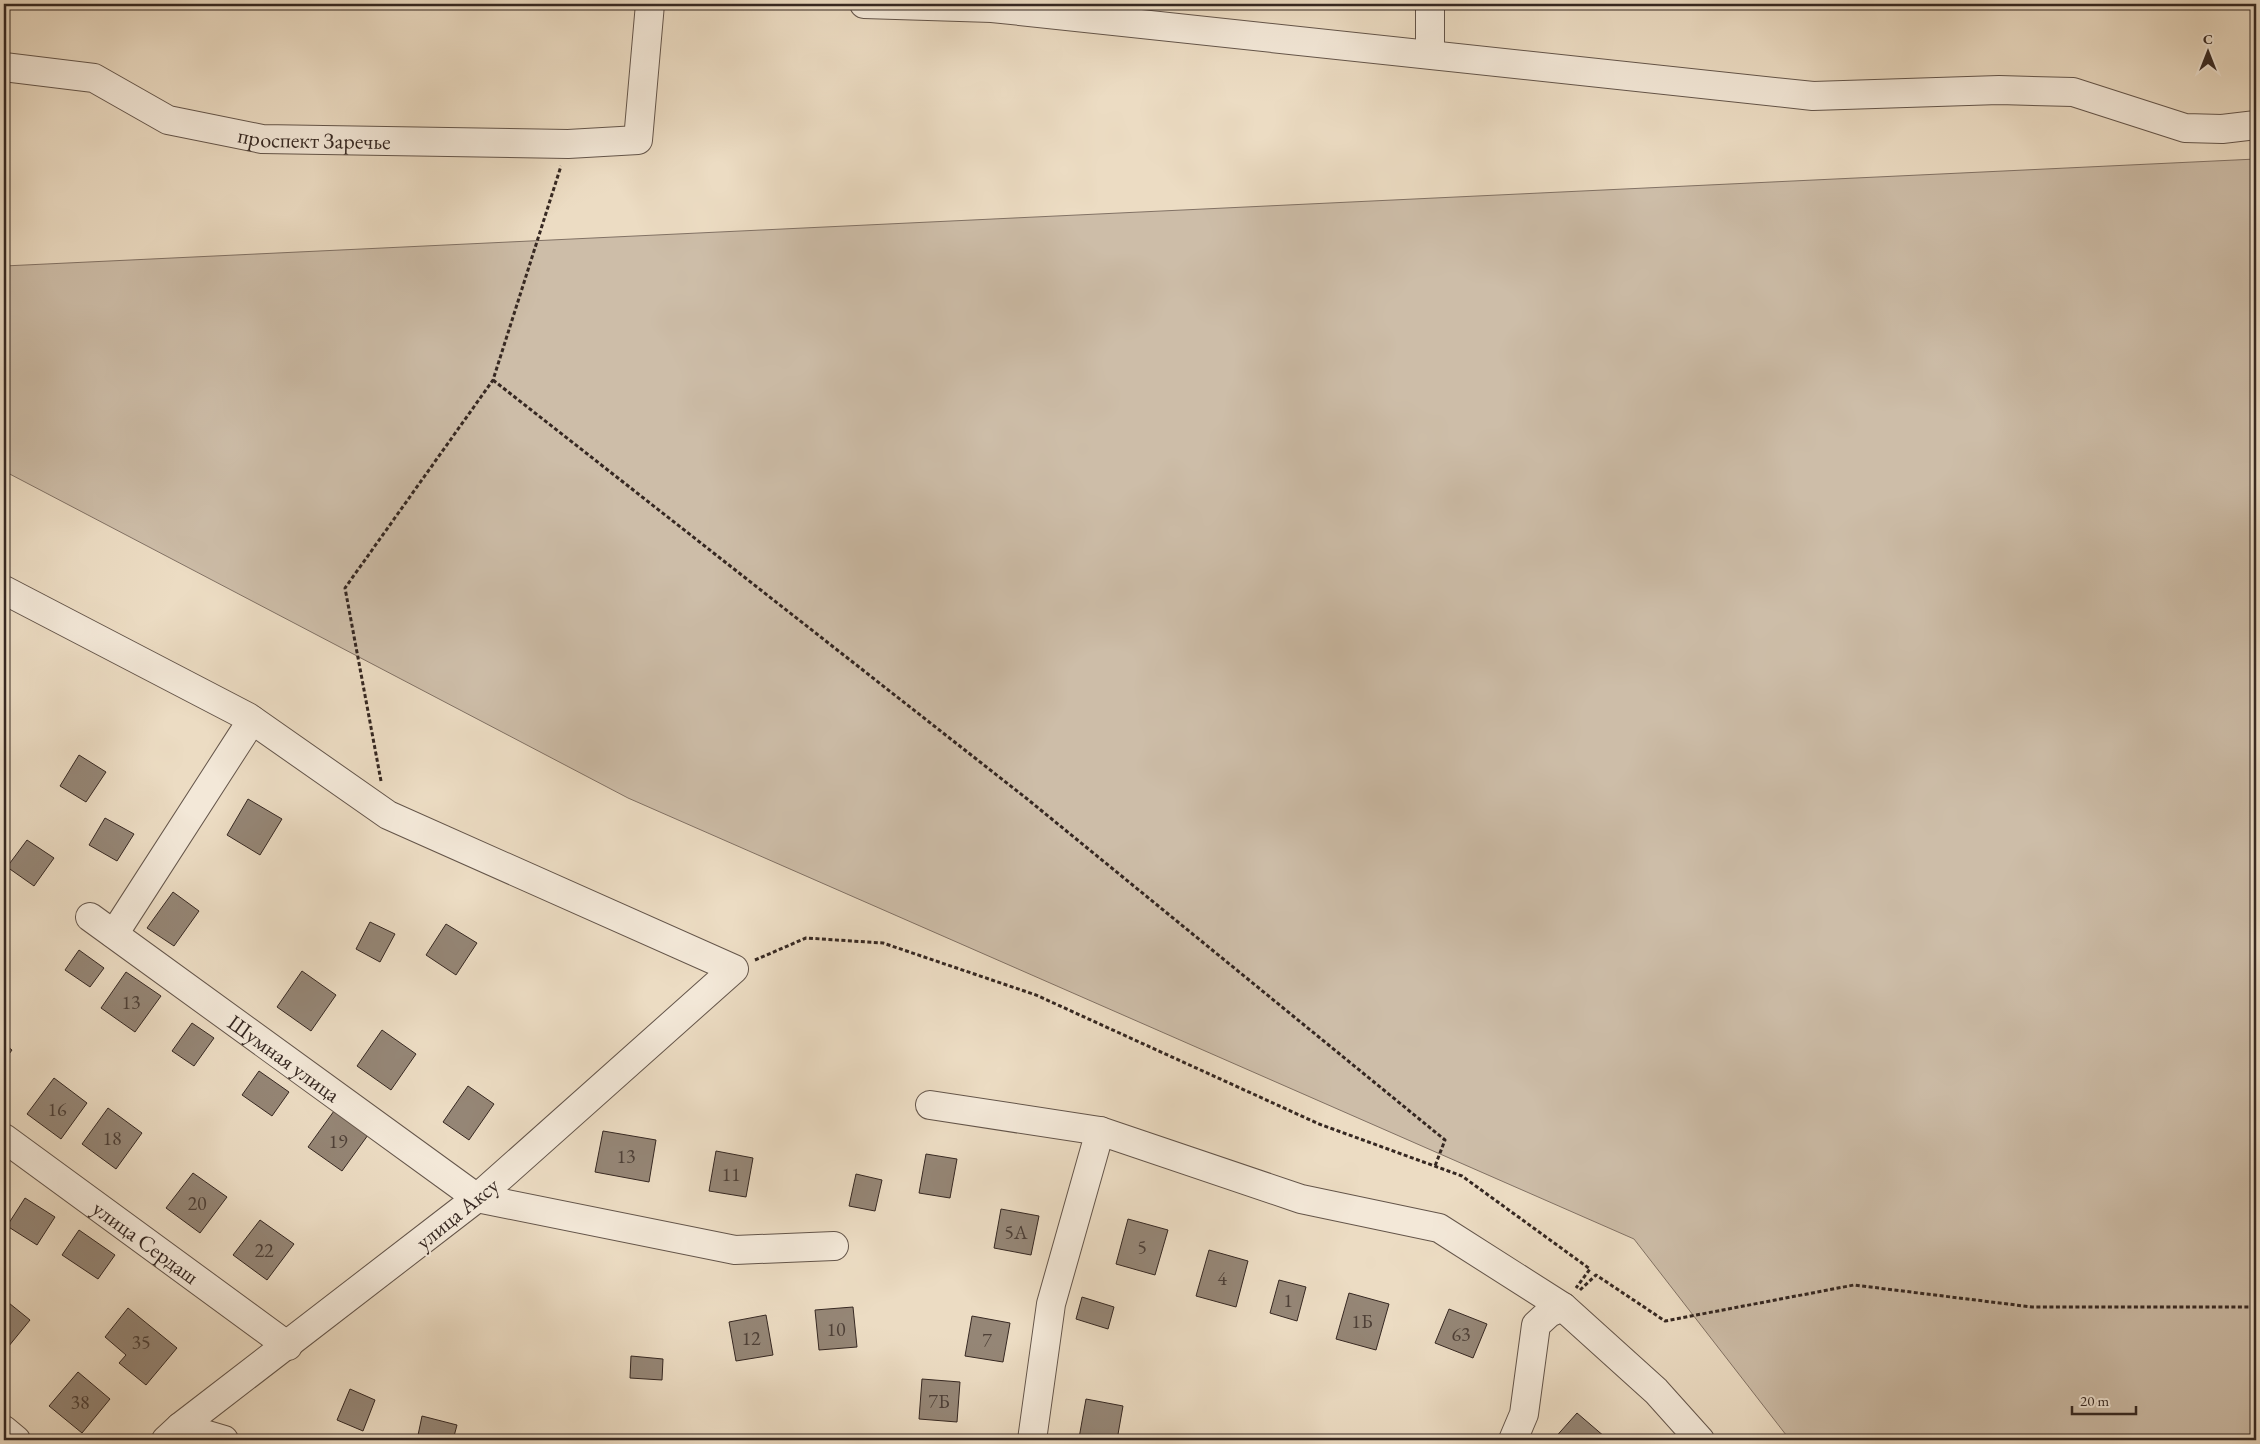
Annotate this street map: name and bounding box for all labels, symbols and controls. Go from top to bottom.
north arrow [2182,28,2232,78]
text: С [2203,30,2213,48]
street label: проспект Заречье [235,120,391,156]
house number: 13 [121,989,141,1015]
street label: Шумная улица [222,1008,346,1109]
house number: 16 [47,1096,67,1122]
house number: 18 [102,1125,122,1151]
house number: 19 [328,1128,348,1154]
house number: 13 [616,1143,636,1169]
house number: 11 [721,1161,741,1187]
street label: улица Аксу [410,1171,505,1256]
house number: 20 [187,1190,207,1216]
street label: улица Сердаш [87,1194,205,1291]
house number: 5А [1004,1219,1028,1245]
house number: 5 [1137,1234,1147,1260]
house number: 22 [254,1237,274,1263]
house number: 4 [1217,1265,1227,1291]
house number: 1 [1283,1287,1293,1313]
house number: 1Б [1351,1308,1373,1334]
house number: 10 [826,1316,846,1342]
house number: 63 [1451,1321,1471,1347]
house number: 12 [741,1325,761,1351]
house number: 7 [982,1327,992,1353]
house number: 35 [131,1329,151,1355]
scale bar [2072,1384,2136,1416]
house number: 7Б [928,1388,950,1414]
house number: 38 [70,1389,90,1415]
text: 20 m [2080,1391,2109,1410]

